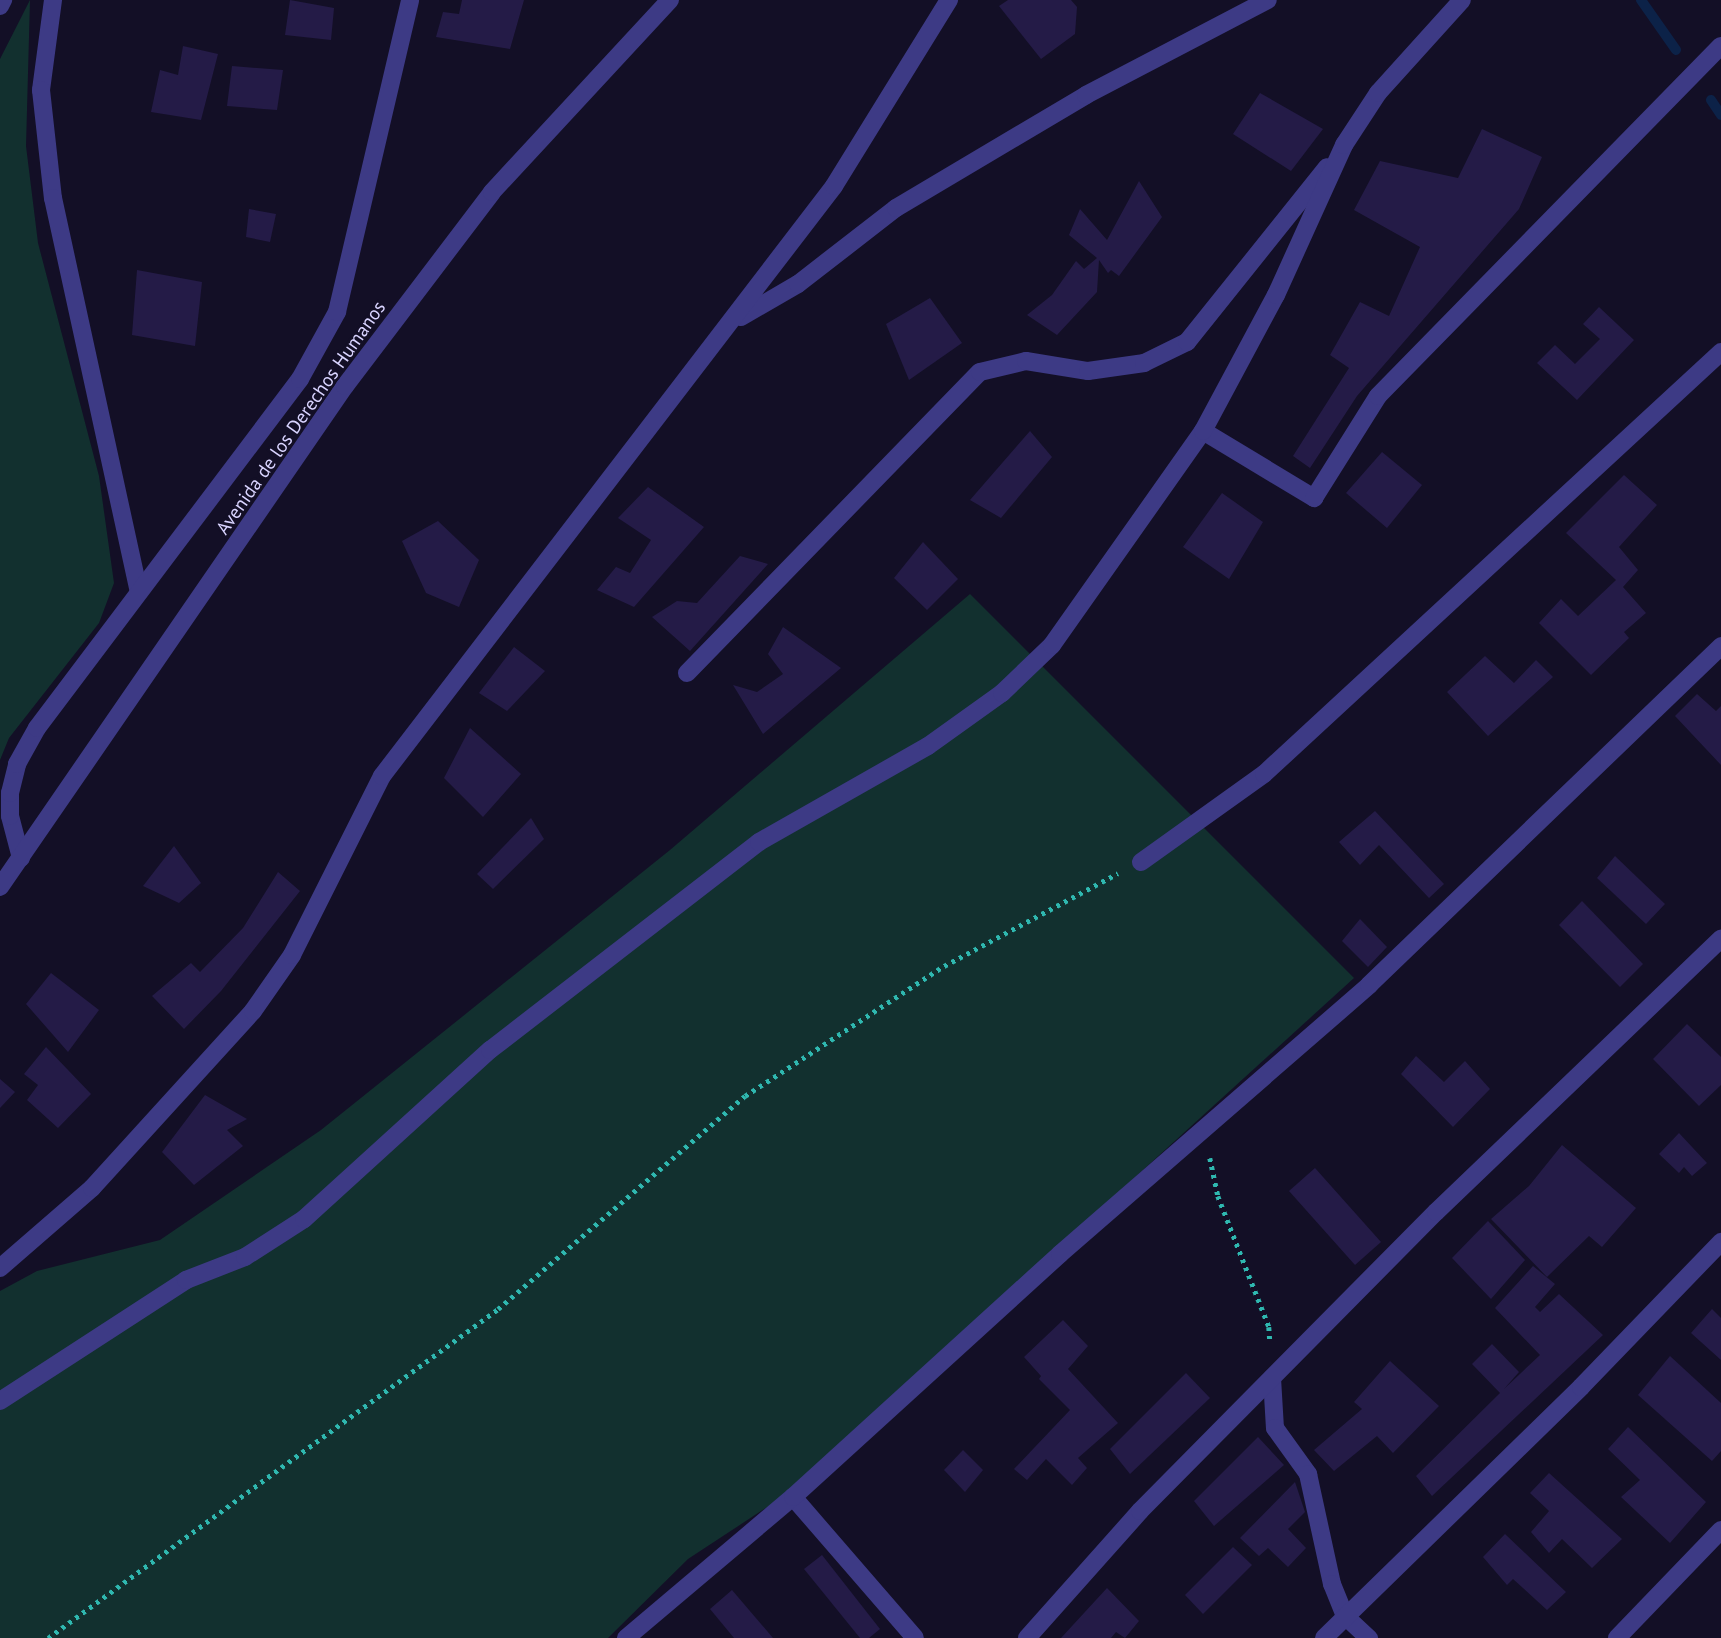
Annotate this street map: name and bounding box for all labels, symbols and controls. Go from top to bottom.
street label: Avenida de los Derechos Humanos [211,297,391,539]

